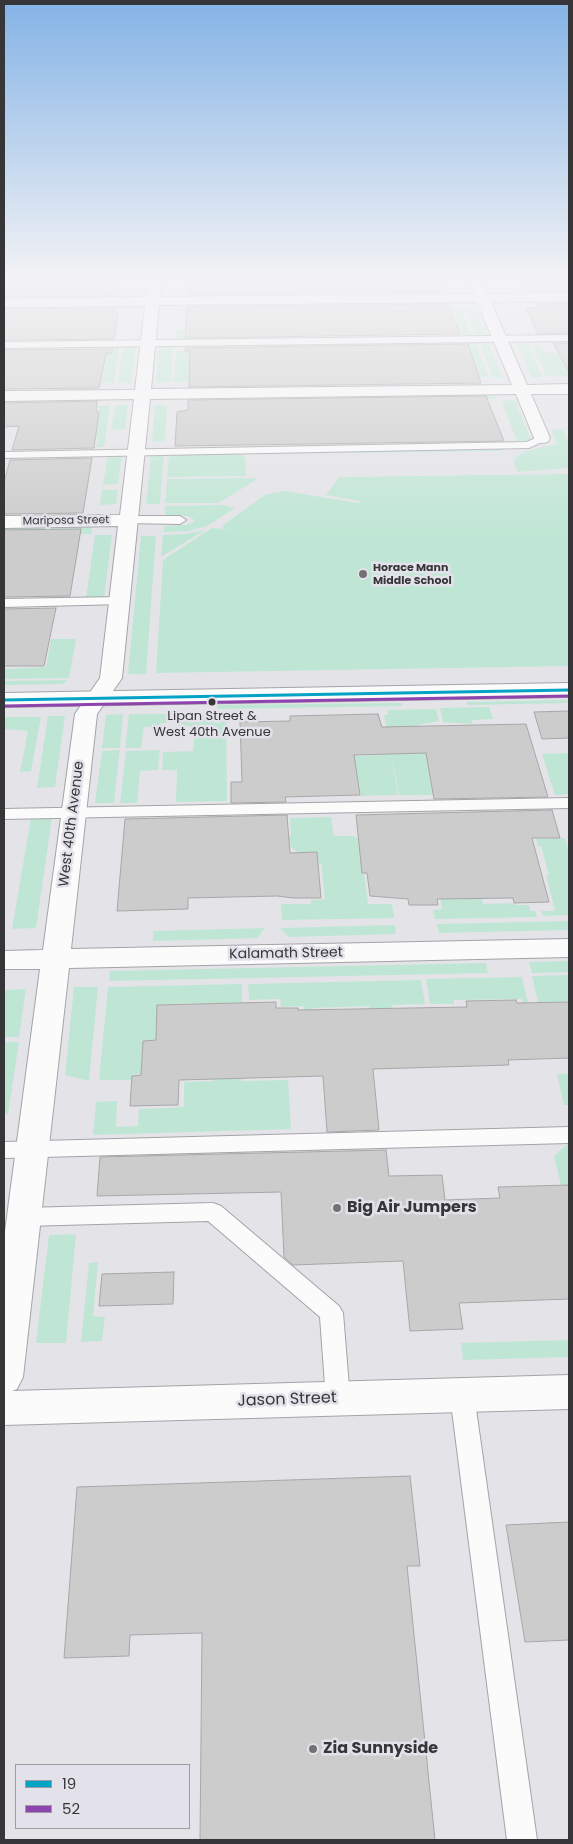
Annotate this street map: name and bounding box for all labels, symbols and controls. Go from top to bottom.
street label: Mariposa Street [23,514,109,528]
place label: Horace Mann Middle School [373,561,452,587]
marker: Horace Mann Middle School [357,568,369,580]
marker: Lipan Street & West 40th Avenue [207,697,217,707]
place label: Lipan Street & West 40th Avenue [153,709,271,740]
street label: West 40th Avenue [56,760,88,888]
street label: Kalamath Street [229,945,343,963]
place label: Big Air Jumpers [347,1198,477,1218]
marker: Big Air Jumpers [331,1202,343,1214]
street label: Jason Street [237,1389,337,1411]
place label: Zia Sunnyside [323,1739,438,1759]
marker: Zia Sunnyside [307,1743,319,1755]
legend [15,1764,190,1829]
text: 19 [62,1773,76,1794]
text: 52 [62,1798,80,1819]

